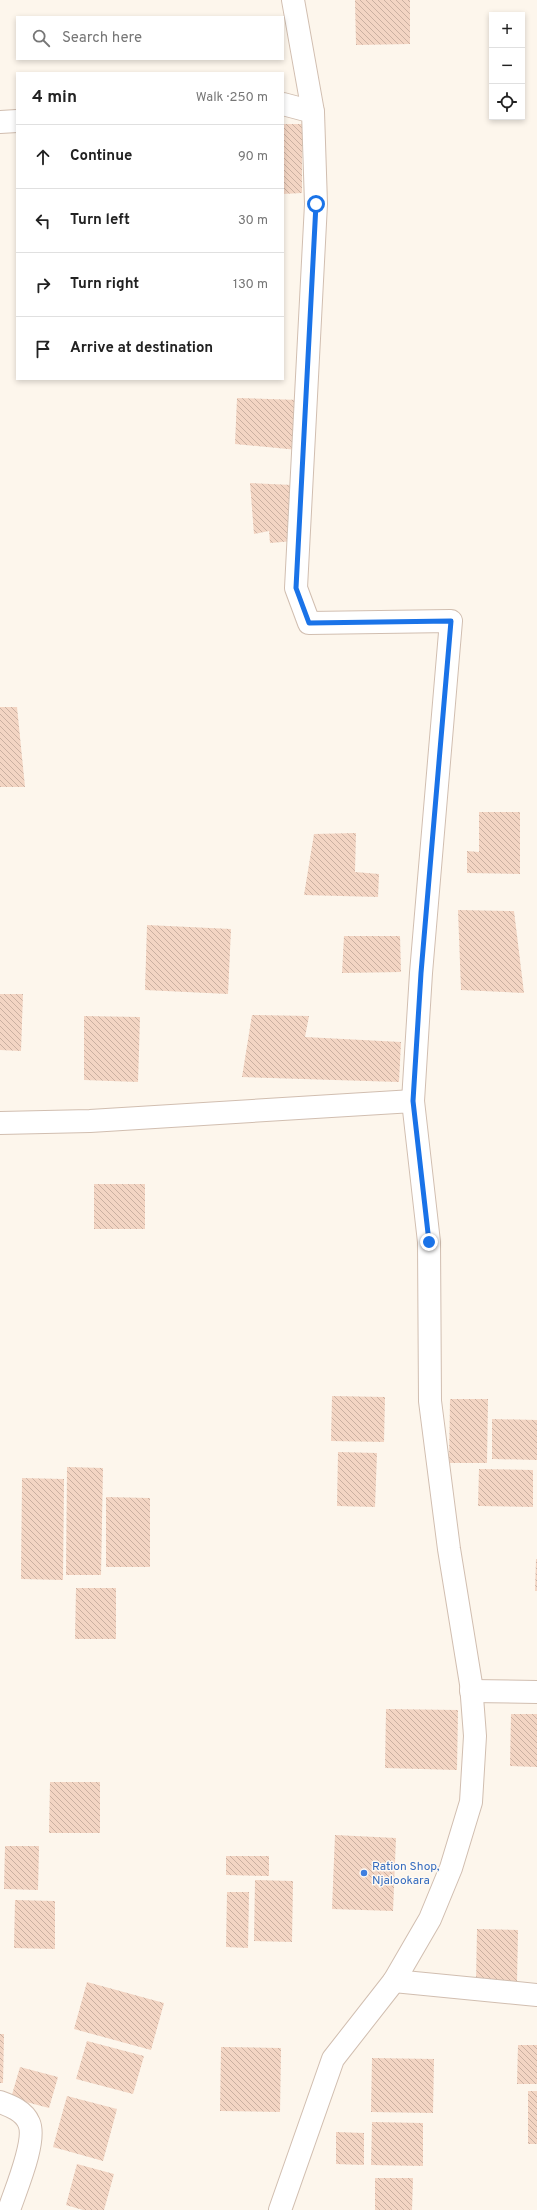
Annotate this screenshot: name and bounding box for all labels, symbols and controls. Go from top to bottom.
map controls [489,12,525,120]
button: + [489,12,525,48]
search box [16,16,284,60]
icon: search [30,27,52,49]
text: Search here [62,29,142,48]
button: − [489,48,525,84]
button: locate [489,84,525,120]
text: 4 min [32,87,77,109]
text: Walk · 250 m [196,90,268,106]
icon: ahead [32,146,54,168]
text: Continue [70,147,132,166]
text: 90 m [238,149,268,165]
route start [307,195,325,213]
icon: left [32,210,54,232]
text: Turn left [70,211,130,230]
text: 30 m [238,213,268,229]
icon: right [32,274,54,296]
text: Turn right [70,275,139,294]
text: 130 m [233,277,268,293]
icon: arrive [32,338,54,360]
text: Arrive at destination [70,339,213,358]
route end [420,1233,438,1251]
place label: Ration Shop, Njalookara [372,1859,440,1889]
marker: Ration Shop, Njalookara [359,1868,369,1878]

